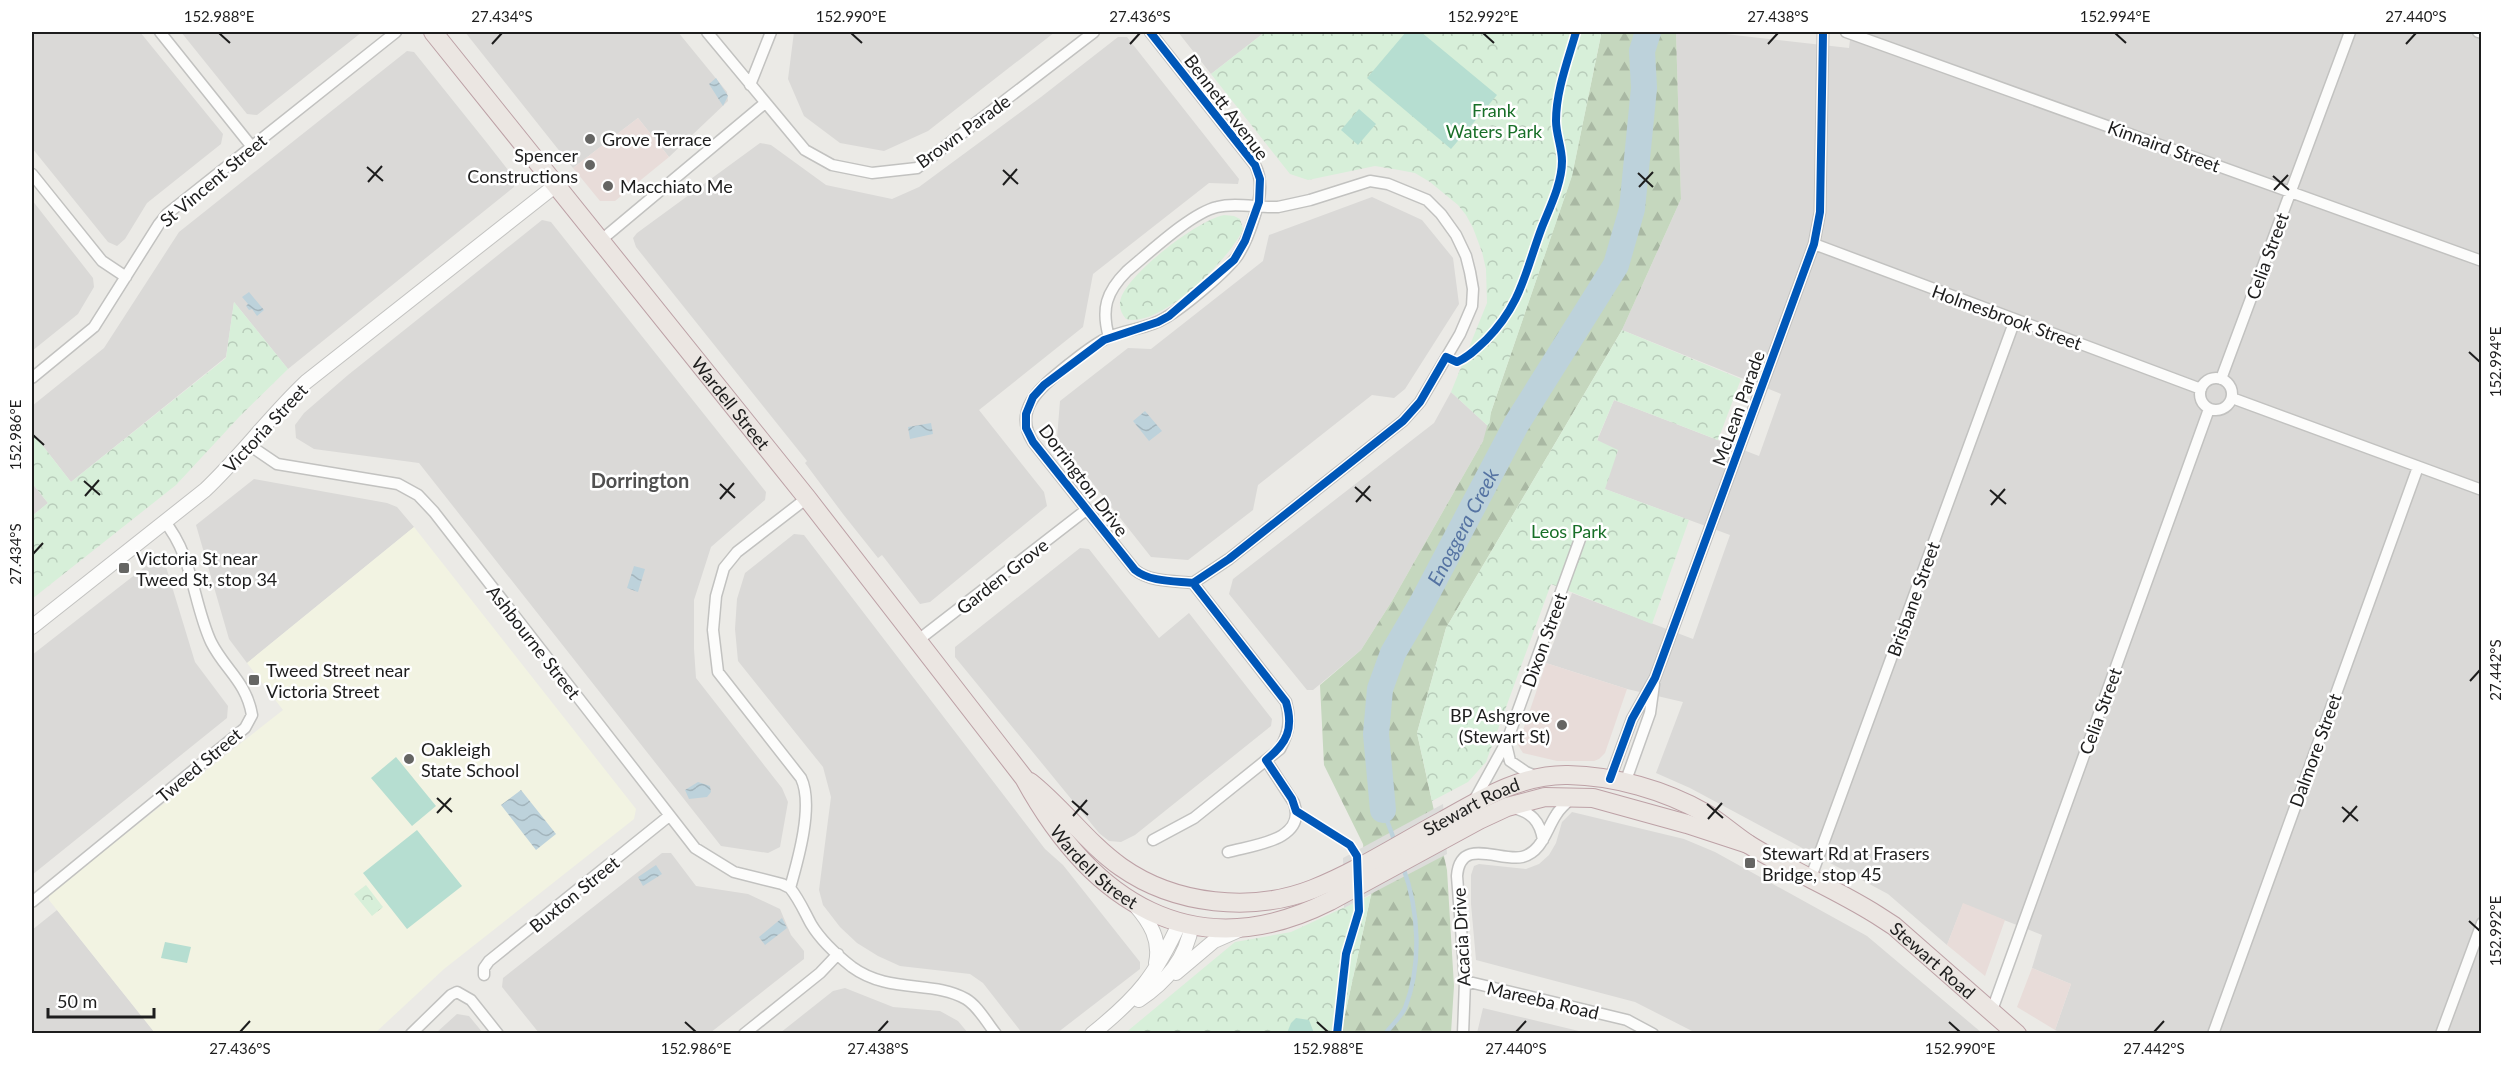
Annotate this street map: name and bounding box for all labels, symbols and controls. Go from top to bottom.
text: 152.988°E [184,7,254,25]
text: 27.434°S [471,7,533,25]
text: 152.990°E [816,7,886,25]
text: 27.436°S [1109,7,1171,25]
text: 152.992°E [1448,7,1518,25]
text: 27.438°S [1747,7,1809,25]
text: 152.994°E [2080,7,2150,25]
text: 27.440°S [2385,7,2447,25]
street label: Bennett Avenue [1180,50,1274,164]
street label: Brown Parade [912,90,1014,172]
park label: Frank Waters Park [1446,99,1543,142]
street label: Kinnaird Street [2105,116,2224,177]
place label: Grove Terrace [602,128,712,150]
street label: St Vincent Street [155,129,271,231]
marker: Grove Terrace [583,132,597,146]
place label: Spencer Constructions [467,144,578,187]
marker: Spencer Constructions [583,158,597,172]
place label: Macchiato Me [620,175,733,197]
marker: Macchiato Me [601,179,615,193]
street label: Celia Street [2241,209,2293,302]
street label: Holmesbrook Street [1929,280,2085,355]
text: 152.994°E [2486,327,2504,397]
street label: McLean Parade [1707,347,1769,469]
street label: Wardell Street [687,352,775,455]
street label: Victoria Street [218,379,312,477]
text: 152.986°E [6,400,24,470]
street label: Dorrington Drive [1035,420,1133,540]
water label: Enoggera Creek [1422,464,1503,589]
district label: Dorrington [591,468,689,492]
park label: Leos Park [1531,520,1608,542]
text: 27.434°S [6,523,24,585]
street label: Garden Grove [952,533,1052,619]
street label: Brisbane Street [1882,538,1944,659]
place label: Victoria St near Tweed St, stop 34 [136,547,277,590]
marker: Victoria St near Tweed St, stop 34 [117,561,131,575]
street label: Ashbourne Street [483,581,586,704]
street label: Dixon Street [1517,589,1571,690]
text: 27.442°S [2486,639,2504,701]
place label: Tweed Street near Victoria Street [266,659,410,702]
street label: Celia Street [2074,664,2126,757]
marker: Tweed Street near Victoria Street [247,673,261,687]
street label: Dalmore Street [2284,690,2346,810]
place label: BP Ashgrove (Stewart St) [1450,704,1550,747]
marker: BP Ashgrove (Stewart St) [1555,718,1569,732]
street label: Tweed Street [152,723,246,807]
place label: Oakleigh State School [421,738,519,781]
marker: Oakleigh State School [402,752,416,766]
street label: Stewart Road [1419,773,1522,840]
street label: Wardell Street [1046,820,1142,914]
place label: Stewart Rd at Frasers Bridge, stop 45 [1762,842,1930,885]
street label: Buxton Street [525,851,624,937]
marker: Stewart Rd at Frasers Bridge, stop 45 [1743,856,1757,870]
street label: Acacia Drive [1447,887,1475,987]
text: 152.992°E [2486,896,2504,966]
street label: Stewart Road [1886,917,1980,1003]
street label: Mareeba Road [1485,976,1601,1024]
scale bar [48,981,154,1019]
text: 50 m [57,990,97,1012]
text: 27.436°S [209,1039,271,1057]
text: 152.986°E [661,1039,731,1057]
text: 27.438°S [847,1039,909,1057]
text: 152.988°E [1293,1039,1363,1057]
text: 27.440°S [1485,1039,1547,1057]
text: 152.990°E [1925,1039,1995,1057]
text: 27.442°S [2123,1039,2185,1057]

